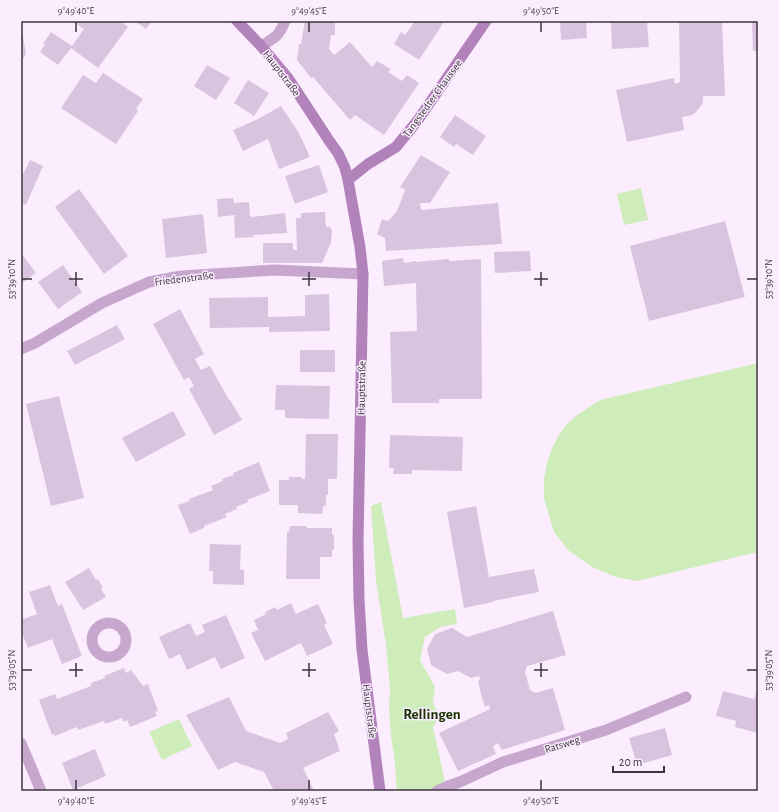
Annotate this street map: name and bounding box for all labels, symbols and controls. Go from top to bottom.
text: 9°49'40"E [58,6,94,16]
text: 9°49'45"E [291,6,327,16]
text: 9°49'50"E [523,6,559,16]
street label: Hauptstraße [261,48,302,98]
street label: Tangstedter Chaussee [401,57,464,139]
text: 53°39'10"N [7,259,17,299]
text: 53°39'10"N [764,259,774,299]
street label: Friedenstraße [154,269,214,288]
street label: Hauptstraße [356,361,367,415]
text: 53°39'05"N [7,650,17,690]
text: 53°39'05"N [764,650,774,690]
street label: Hauptstraße [361,683,378,739]
district label: Rellingen [403,707,461,722]
street label: Ratsweg [543,734,582,755]
scale bar [613,748,664,774]
text: 20 m [619,756,642,768]
text: 9°49'40"E [58,796,94,806]
text: 9°49'45"E [291,796,327,806]
text: 9°49'50"E [523,796,559,806]

